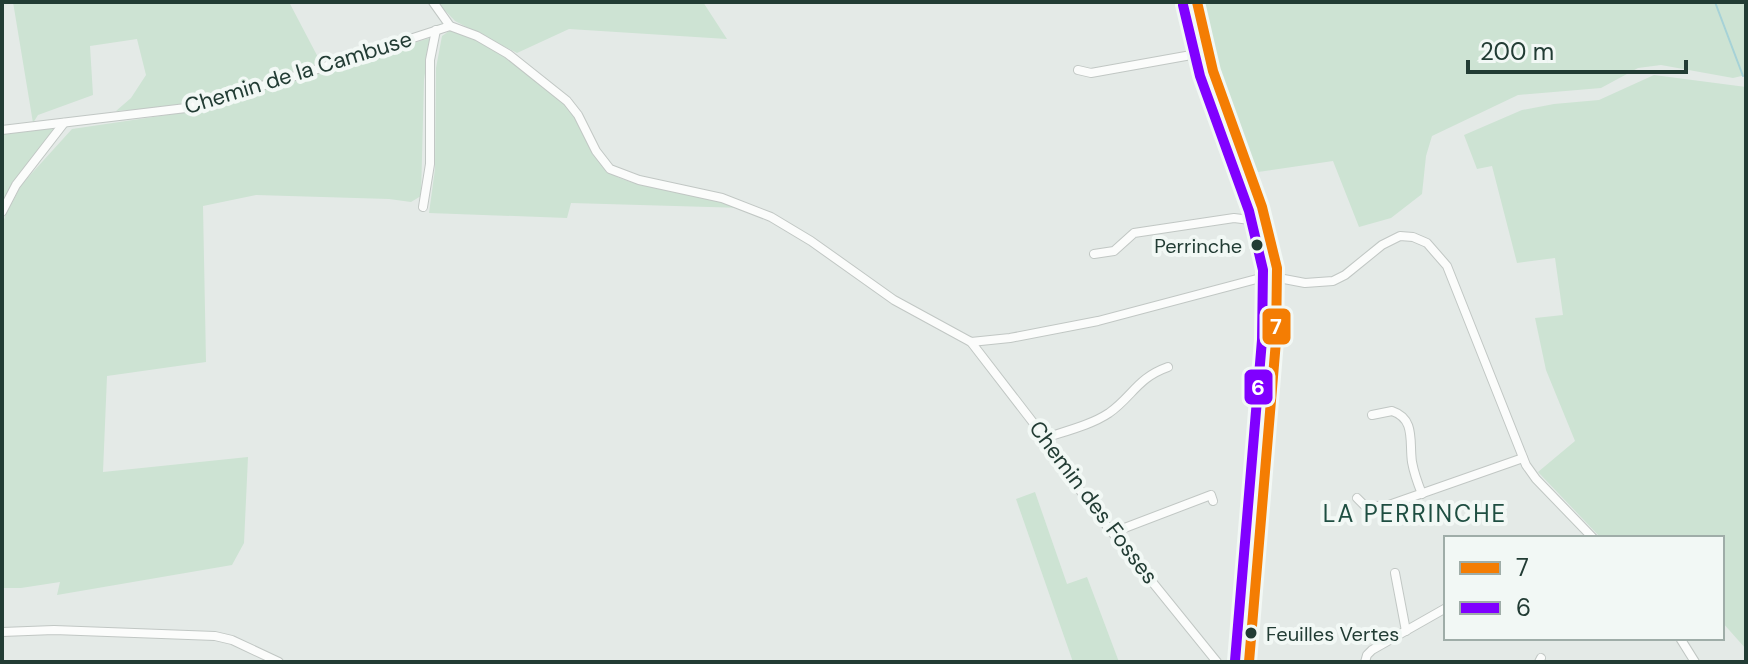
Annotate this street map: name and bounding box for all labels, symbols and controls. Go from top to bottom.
street label: Chemin de la Cambuse [181,24,415,121]
scale bar [1468,24,1686,74]
text: 200 m [1480,36,1554,67]
place label: Perrinche [1154,233,1242,259]
marker: Perrinche [1249,237,1265,253]
line badge: 7 [1261,307,1292,346]
text: 7 [1270,312,1282,341]
line badge: 6 [1243,368,1274,406]
text: 6 [1251,373,1265,402]
street label: Chemin des Fosses [1023,415,1165,590]
district label: LA PERRINCHE [1323,498,1507,529]
legend [1444,536,1724,640]
text: 7 [1516,552,1529,583]
text: 6 [1516,592,1531,623]
place label: Feuilles Vertes [1266,621,1399,647]
marker: Feuilles Vertes [1243,625,1259,641]

